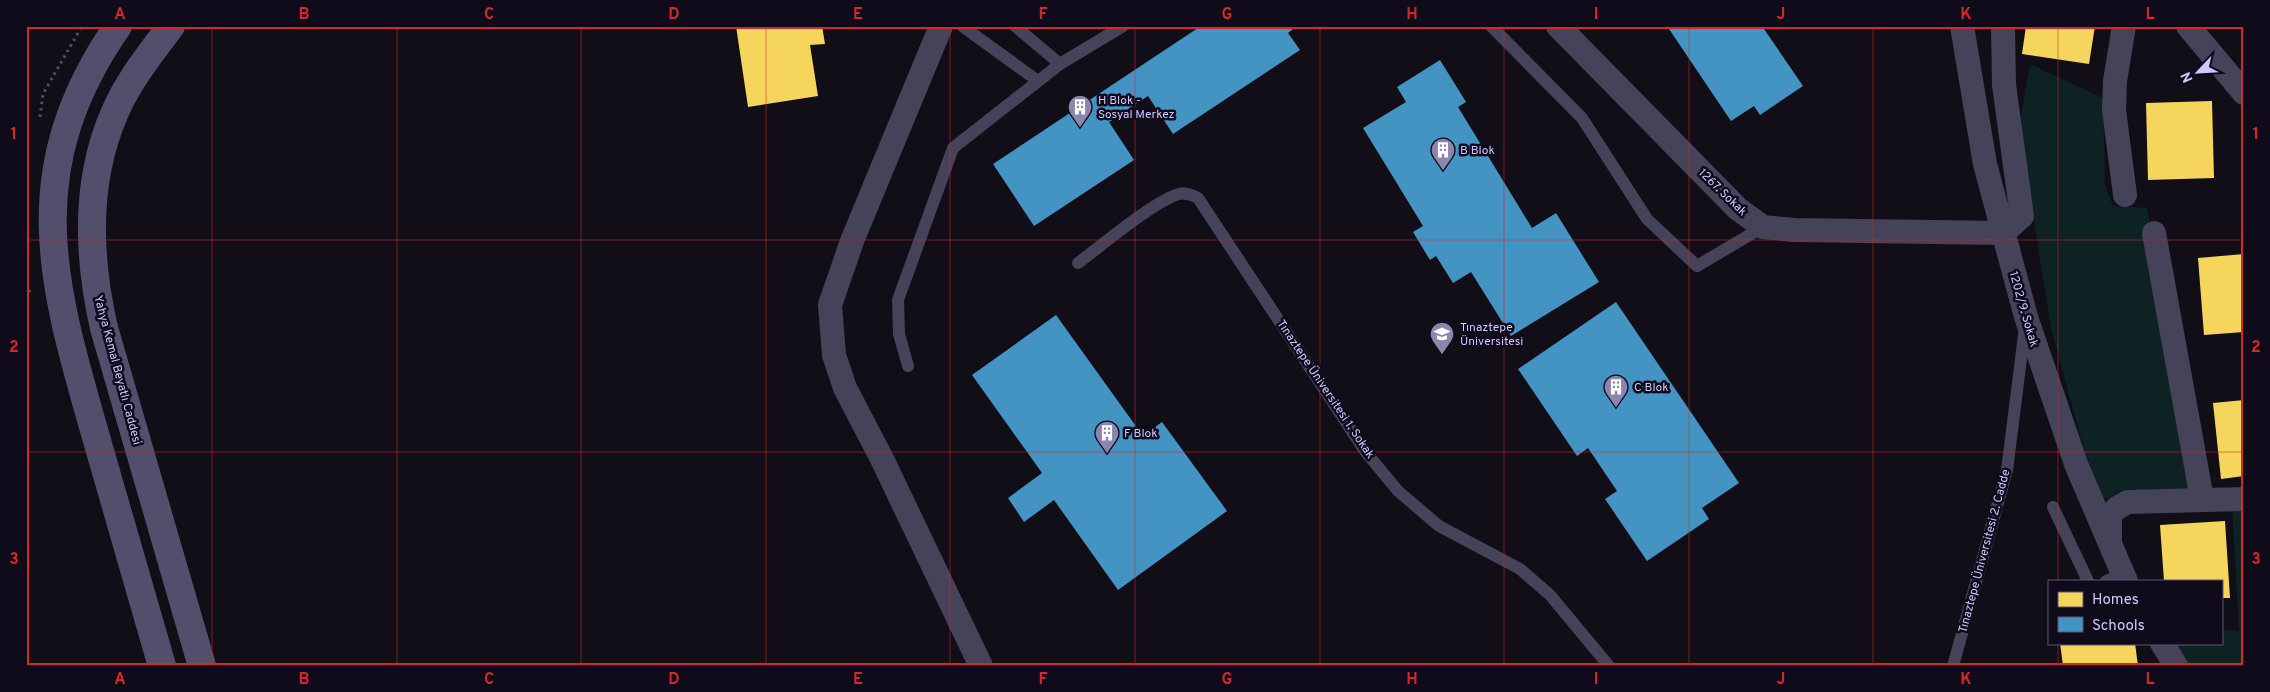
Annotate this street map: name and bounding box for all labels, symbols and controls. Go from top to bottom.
text: A [114,5,126,25]
text: B [298,5,310,25]
text: C [484,5,494,25]
text: D [668,5,680,25]
text: E [853,5,863,25]
text: F [1038,5,1048,25]
text: G [1222,5,1232,25]
text: H [1406,5,1418,25]
text: I [1594,5,1598,25]
text: J [1777,5,1785,25]
text: K [1960,5,1972,25]
text: L [2145,5,2155,25]
north arrow [2172,48,2222,98]
text: N [2178,69,2197,85]
place label: H Blok - Sosyal Merkez [1098,93,1175,123]
building icon: H Blok - Sosyal Merkez [1067,94,1093,128]
text: 1 [11,125,17,145]
text: 1 [2253,125,2259,145]
building icon: B Blok [1430,137,1456,171]
place label: B Blok [1460,143,1495,159]
street label: 1267. Sokak [1695,166,1750,220]
street label: 1202/9. Sokak [2005,270,2041,349]
street label: Yahya Kemal Beyatlı Caddesi [89,294,145,447]
street label: Tınaztepe Üniversitesi 1. Sokak [1273,317,1378,462]
place label: Tınaztepe Üniversitesi [1460,320,1523,350]
school or university icon: Tınaztepe Üniversitesi [1429,321,1455,355]
text: 2 [9,338,19,358]
text: 2 [2251,338,2261,358]
building icon: C Blok [1603,374,1629,408]
place label: C Blok [1634,380,1669,396]
building icon: F Blok [1094,420,1120,454]
place label: F Blok [1124,426,1158,442]
street label: Tınaztepe Üniversitesi 2. Cadde [1955,468,2015,635]
text: 3 [9,550,19,570]
text: 3 [2251,550,2261,570]
legend [2048,580,2222,644]
text: Homes [2092,591,2139,610]
text: Schools [2092,617,2145,636]
text: A [114,670,126,690]
text: B [298,670,310,690]
text: C [484,670,494,690]
text: D [668,670,680,690]
text: E [853,670,863,690]
text: F [1038,670,1048,690]
text: G [1222,670,1232,690]
text: H [1406,670,1418,690]
text: I [1594,670,1598,690]
text: J [1777,670,1785,690]
text: K [1960,670,1972,690]
text: L [2145,670,2155,690]

